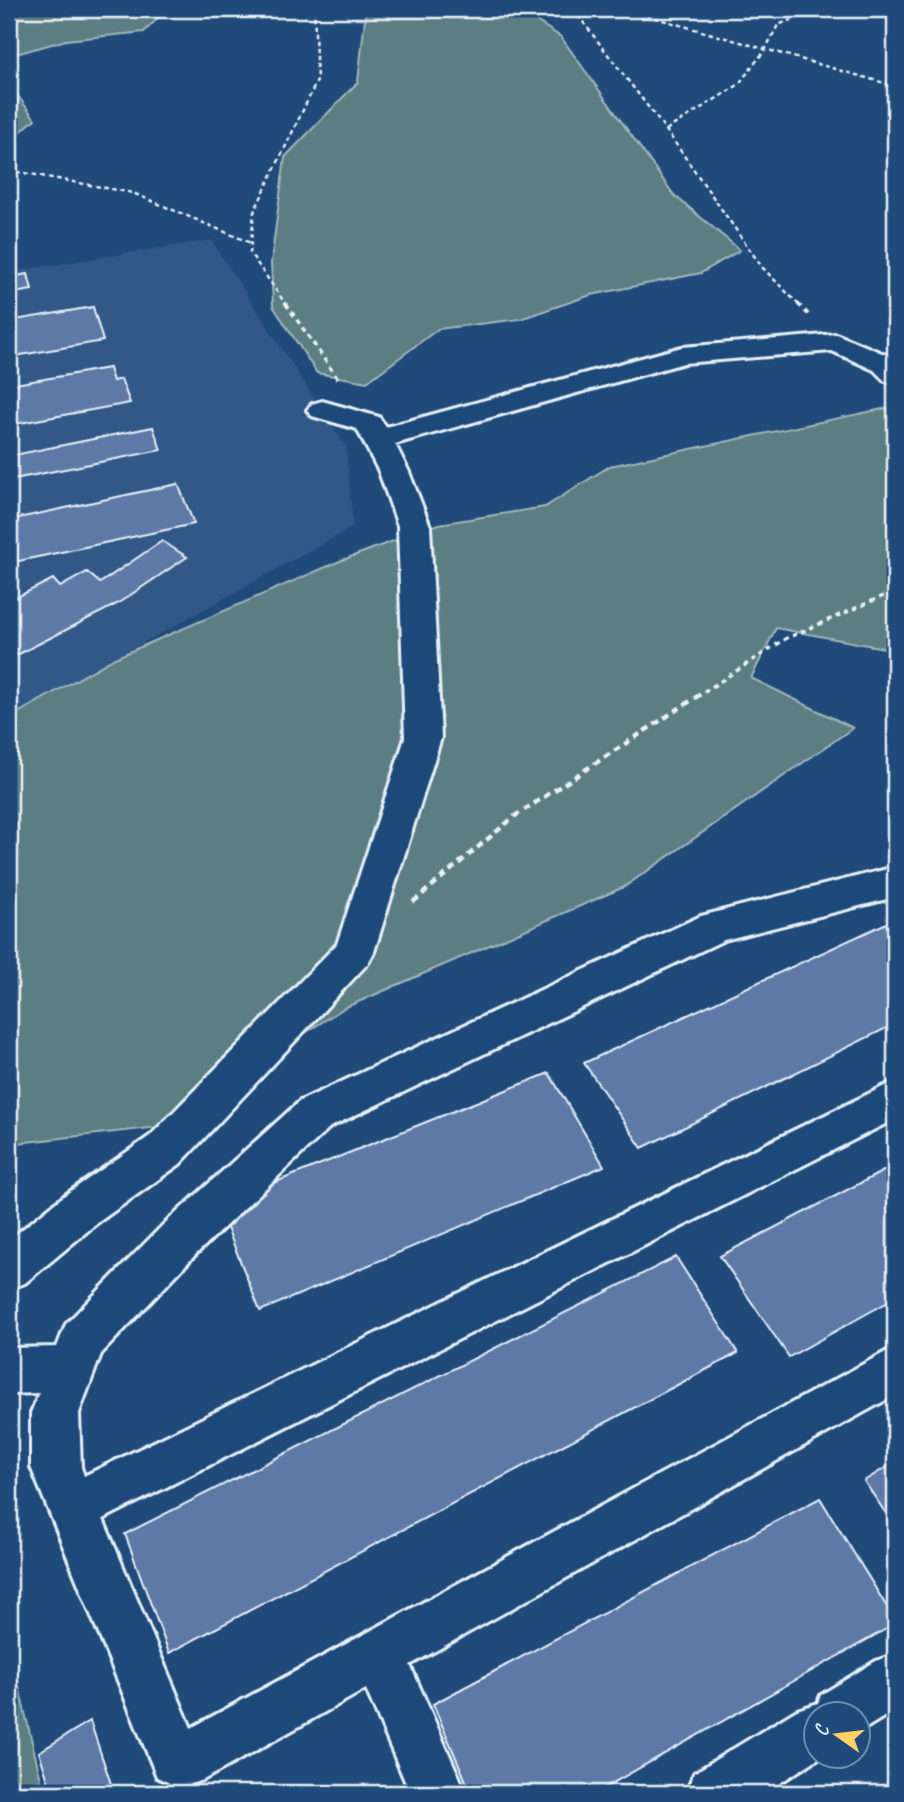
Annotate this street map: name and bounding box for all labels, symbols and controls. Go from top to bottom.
north arrow [802,1700,872,1770]
text: С [809,1721,835,1739]

